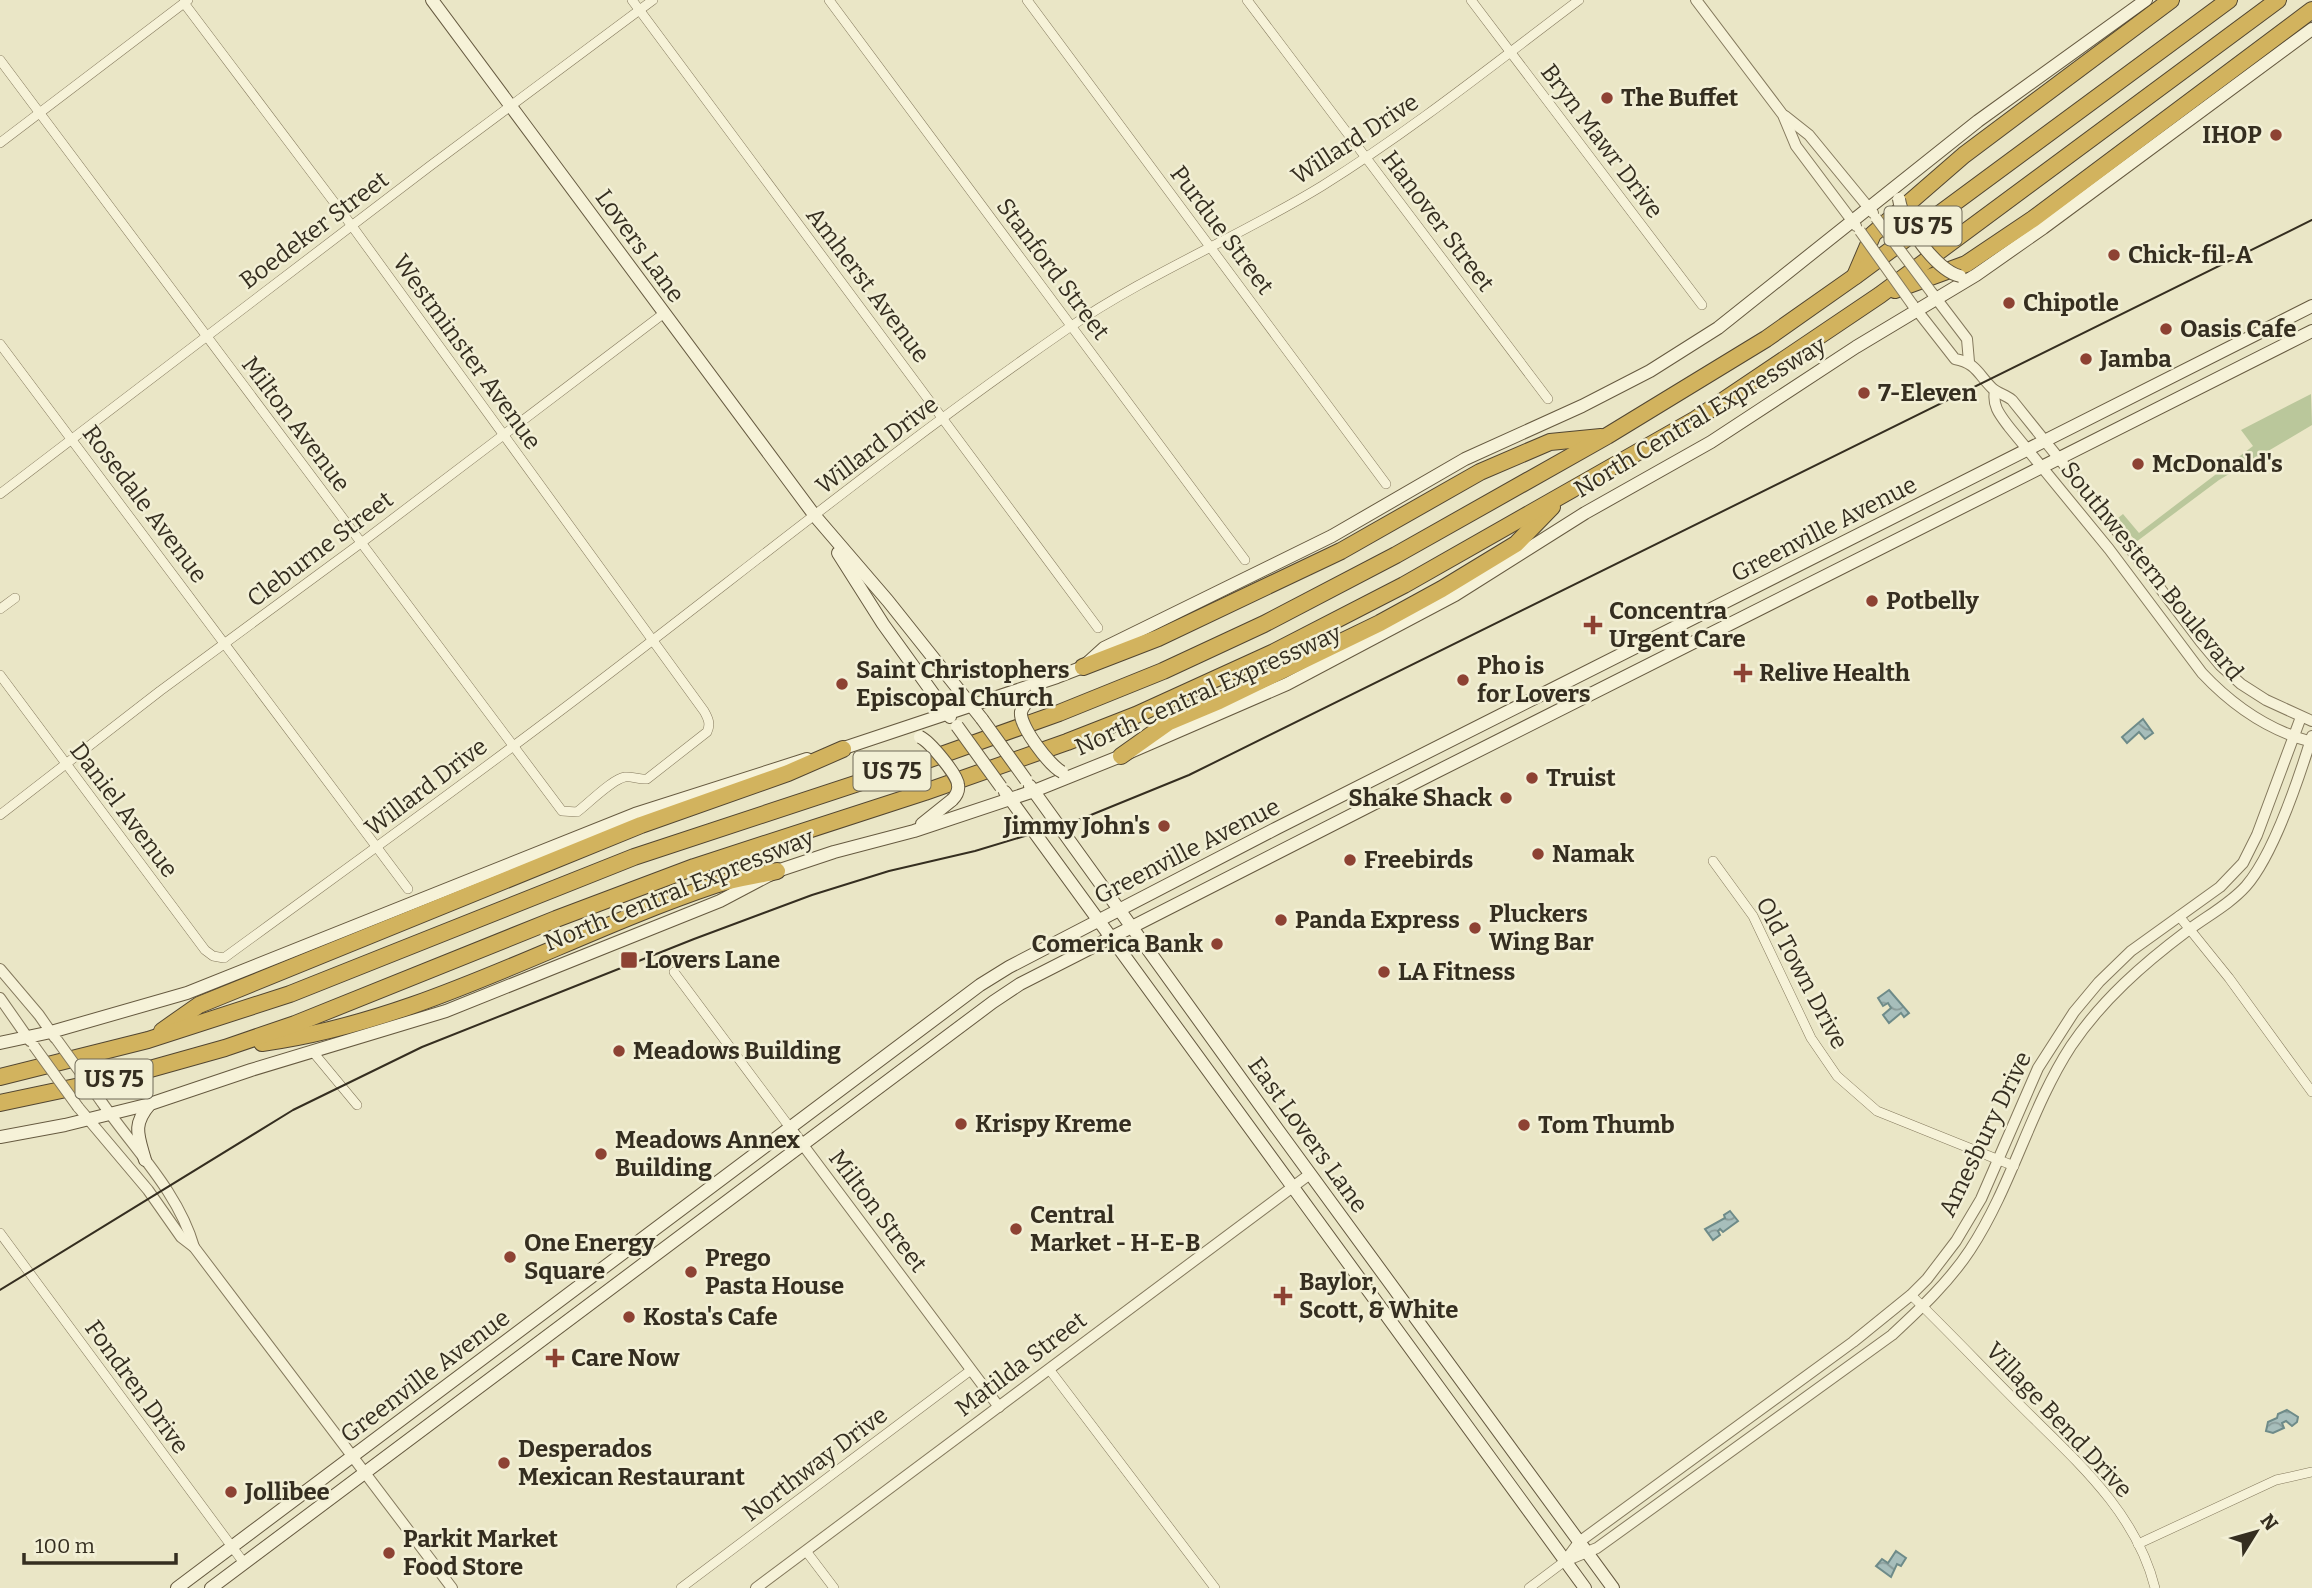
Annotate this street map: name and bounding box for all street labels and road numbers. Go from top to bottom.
street label: Bryn Mawr Drive [1535,58,1669,224]
street label: Willard Drive [1286,88,1424,190]
street label: Hanover Street [1376,145,1500,297]
street label: Purdue Street [1165,160,1280,300]
street label: Boedeker Street [234,165,394,295]
street label: Lovers Lane [590,184,690,308]
street label: Stanford Street [991,193,1115,345]
street label: Amherst Avenue [801,202,935,368]
road number: US 75 [1884,206,1962,246]
street label: Westminster Avenue [387,249,547,455]
street label: North Central Expressway [1569,330,1831,503]
street label: Milton Avenue [236,351,356,497]
street label: Willard Drive [810,390,944,500]
street label: Rosedale Avenue [77,420,213,588]
street label: Southwestern Boulevard [2055,456,2249,686]
street label: Greenville Avenue [1727,470,1921,588]
street label: Cleburne Street [242,485,398,613]
street label: North Central Expressway [1070,618,1346,762]
street label: Willard Drive [359,732,493,842]
street label: Daniel Avenue [64,737,184,883]
road number: US 75 [854,751,931,790]
street label: Greenville Avenue [1090,792,1284,910]
street label: North Central Expressway [540,823,818,957]
street label: Old Town Drive [1750,892,1854,1054]
street label: Amesbury Drive [1933,1047,2037,1221]
street label: East Lovers Lane [1242,1052,1374,1218]
road number: US 75 [76,1060,152,1098]
street label: Milton Street [823,1145,933,1278]
street label: Greenville Avenue [335,1303,515,1449]
street label: Matilda Street [950,1306,1092,1422]
street label: Fondren Drive [79,1315,195,1459]
street label: Village Bend Drive [1980,1337,2138,1503]
street label: Northway Drive [737,1401,893,1527]

